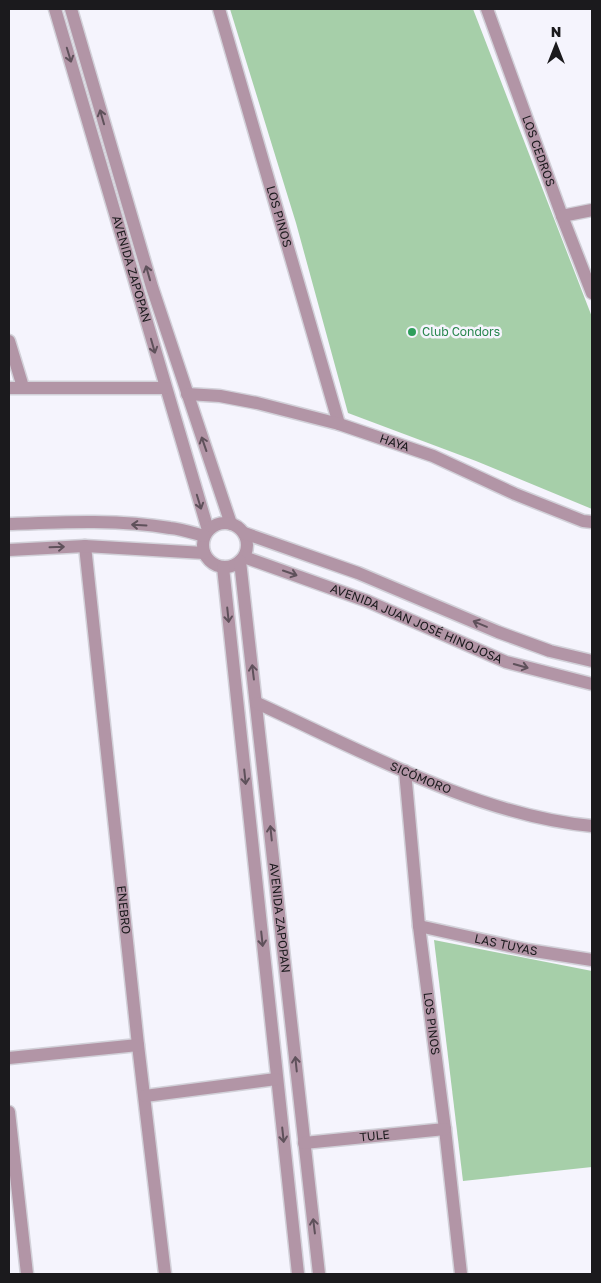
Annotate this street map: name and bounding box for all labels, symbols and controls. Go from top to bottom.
north arrow [531,20,581,70]
text: N [551,23,561,40]
one-way arrow [64,47,74,63]
one-way arrow [97,110,107,126]
street label: LOS CEDROS [519,113,559,189]
street label: LOS PINOS [263,184,296,249]
street label: AVENIDA ZAPOPAN [109,214,155,324]
one-way arrow [143,266,152,282]
place label: Club Condors [422,324,500,339]
marker: Club Condors [406,326,418,338]
one-way arrow [149,338,158,354]
street label: HAYA [378,430,412,454]
one-way arrow [199,437,208,453]
one-way arrow [195,493,205,509]
one-way arrow [131,520,147,529]
one-way arrow [49,543,65,552]
one-way arrow [281,569,297,578]
street label: AVENIDA JUAN JOSÉ HINOJOSA [329,581,505,667]
one-way arrow [223,607,233,623]
one-way arrow [472,619,487,628]
one-way arrow [513,662,529,672]
one-way arrow [248,664,258,680]
street label: SICÓMORO [388,758,454,797]
one-way arrow [240,769,250,785]
one-way arrow [266,825,276,841]
street label: AVENIDA ZAPOPAN [266,862,294,974]
street label: ENEBRO [114,885,134,935]
one-way arrow [257,930,267,946]
street label: LAS TUYAS [473,930,539,958]
street label: LOS PINOS [421,991,443,1056]
one-way arrow [291,1057,301,1073]
one-way arrow [278,1127,288,1143]
street label: TULE [359,1127,390,1144]
one-way arrow [309,1218,319,1234]

